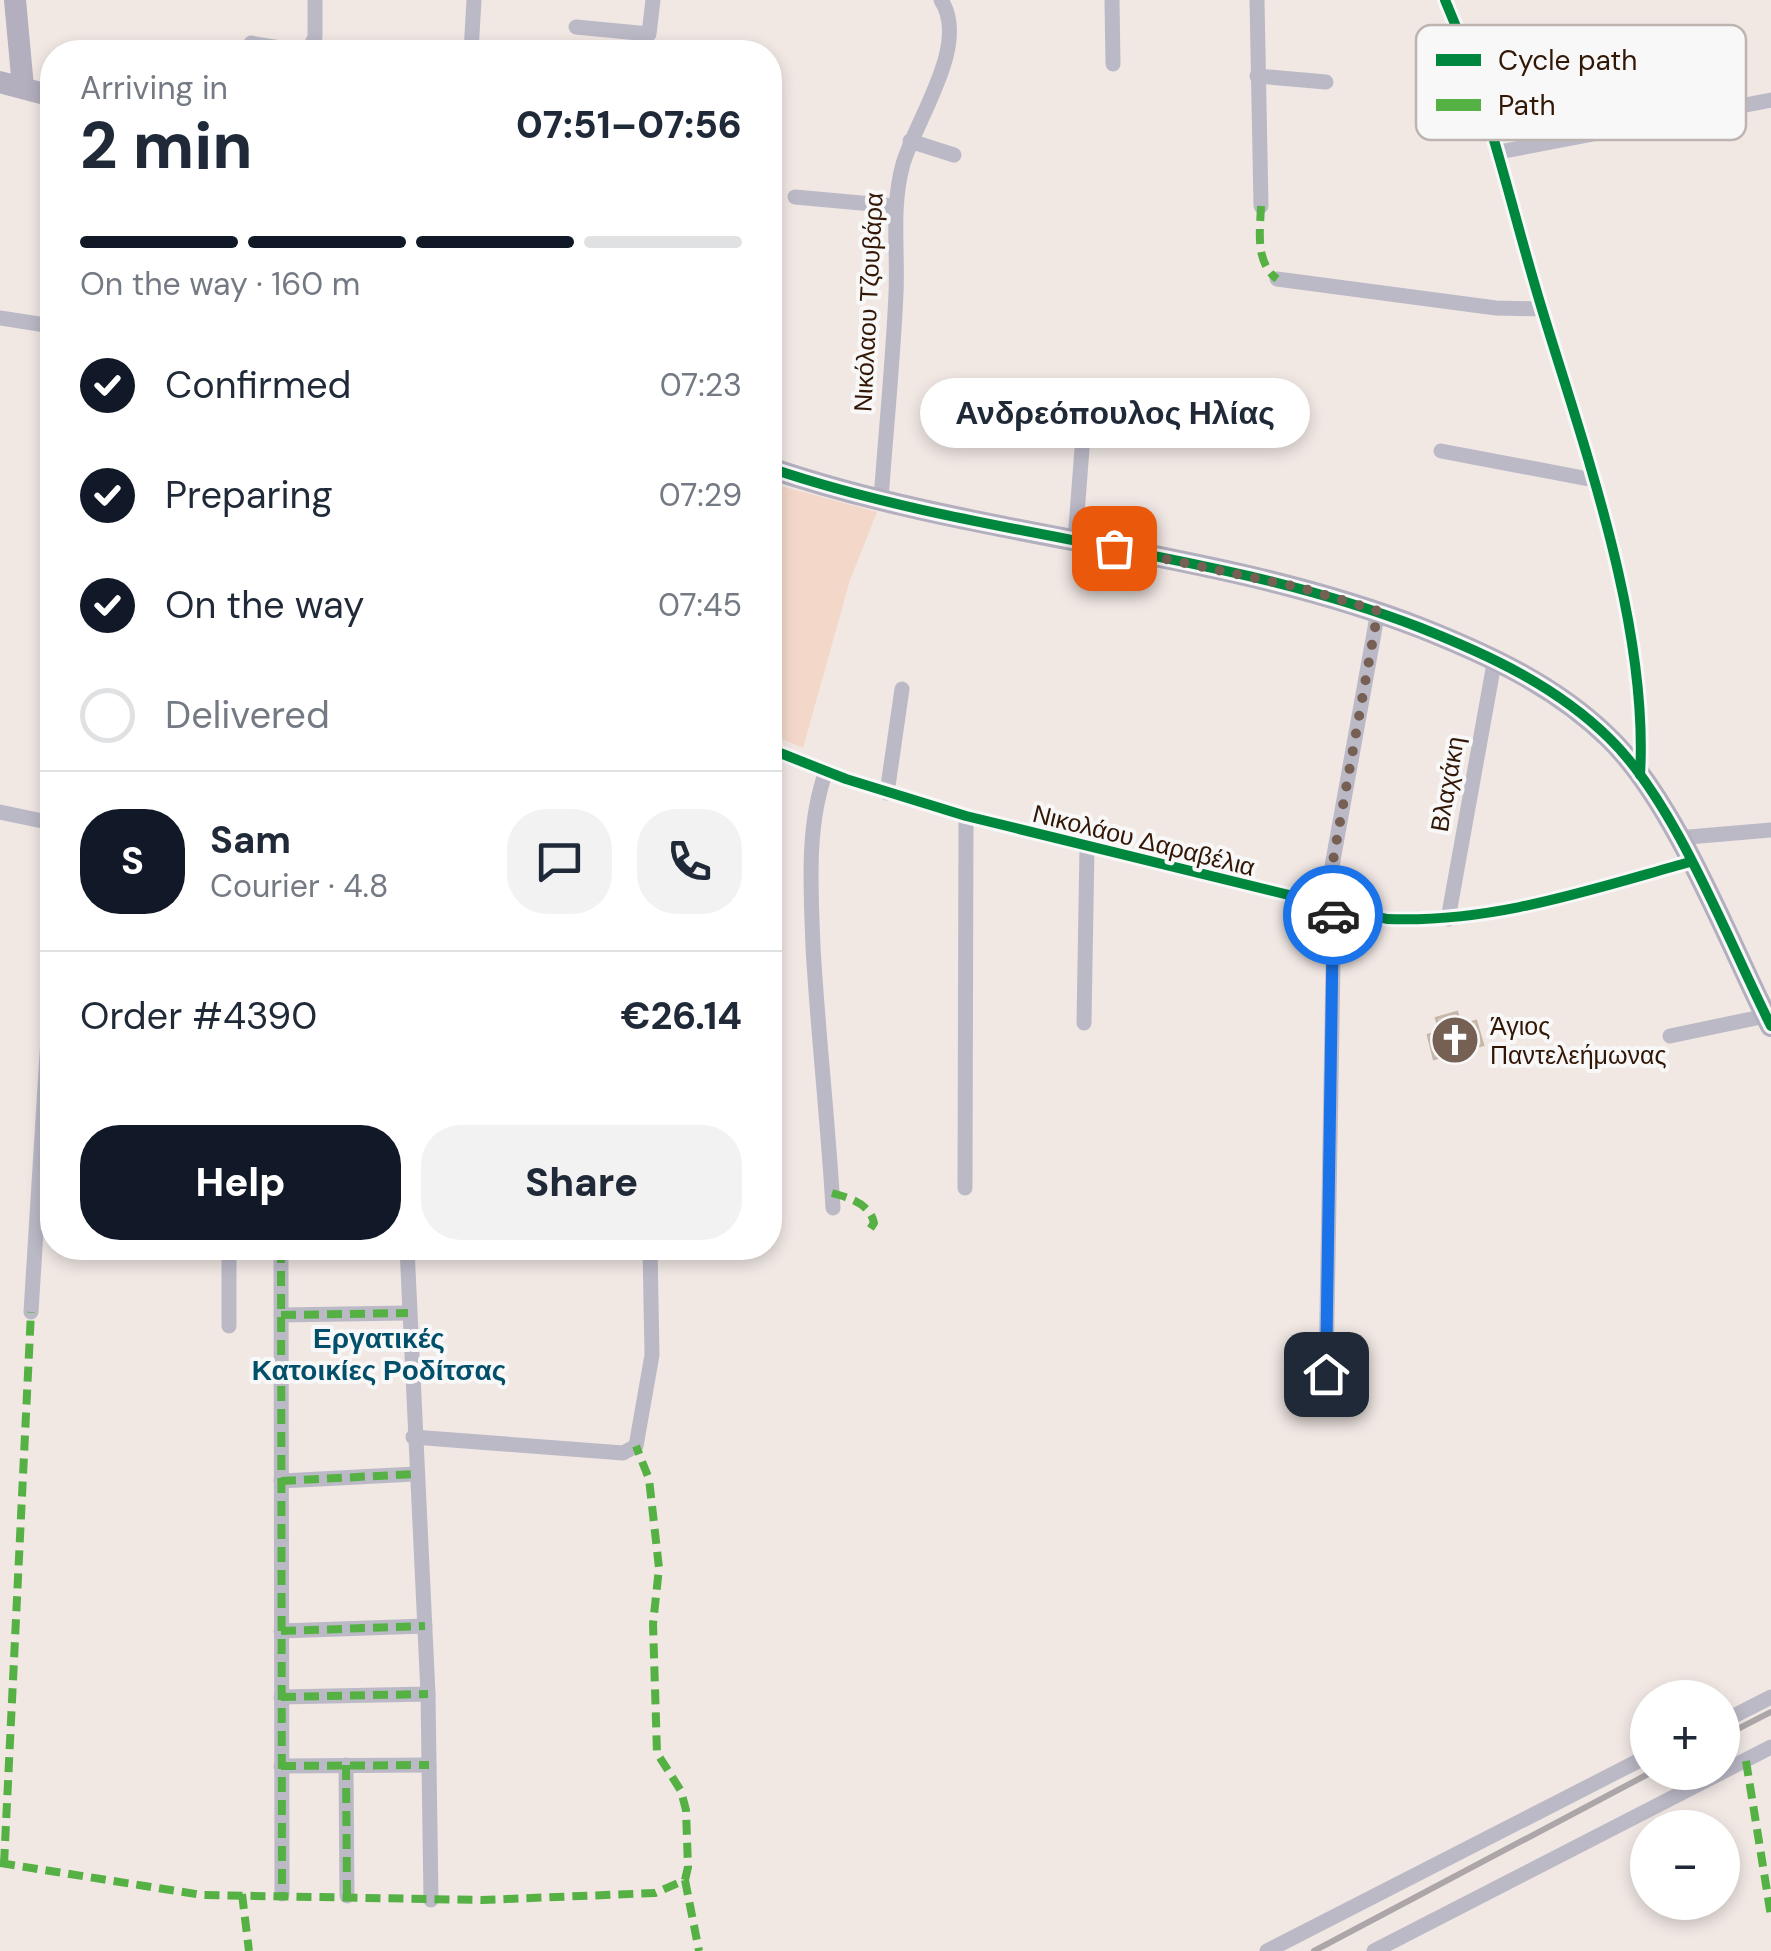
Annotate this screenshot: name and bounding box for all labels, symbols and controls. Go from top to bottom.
legend [1416,25,1746,140]
text: Cycle path [1498,42,1637,79]
text: Arriving in [80,67,228,109]
text: Path [1498,87,1556,124]
text: 07:51–07:56 [516,100,742,150]
text: 2 min [80,104,253,188]
street label: Νικόλαου Τζουβάρα [846,191,891,413]
text: On the way · 160 m [80,263,360,305]
icon: check [80,358,135,413]
text: Confirmed [165,360,351,410]
text: 07:23 [660,364,742,406]
callout: Ανδρεόπουλος Ηλίας [919,378,1309,448]
text: Ανδρεόπουλος Ηλίας [955,392,1275,434]
icon: check [80,468,135,523]
text: Preparing [165,470,333,520]
text: 07:29 [659,474,742,516]
pin [1072,506,1157,591]
icon: bag [1087,521,1142,576]
icon: check [80,578,135,633]
text: On the way [165,580,364,630]
text: 07:45 [658,584,742,626]
text: Delivered [165,690,330,740]
street label: Βλαχάκη [1423,734,1472,834]
street label: Νικολάου Δαραβέλια [1029,797,1258,884]
button: chat [507,809,612,914]
button: phone [637,809,742,914]
text: Sam [210,815,291,865]
text: S [121,836,144,886]
text: Courier · 4.8 [210,865,388,907]
courier [1283,865,1383,965]
icon: car [1306,888,1361,943]
text: Order #4390 [80,991,317,1041]
text: €26.14 [620,991,742,1041]
place label: Άγιος Παντελεήμωνας [1490,1010,1667,1072]
church icon: Άγιος Παντελεήμωνας [1429,1014,1481,1066]
button: Help [80,1125,401,1240]
button: Share [421,1125,742,1240]
district label: Εργατικές Κατοικίες Ροδίτσας [252,1320,506,1389]
pin [1284,1332,1369,1417]
icon: home [1299,1347,1354,1402]
map controls [1630,1680,1740,1920]
button: + [1630,1680,1740,1790]
button: − [1630,1810,1740,1920]

